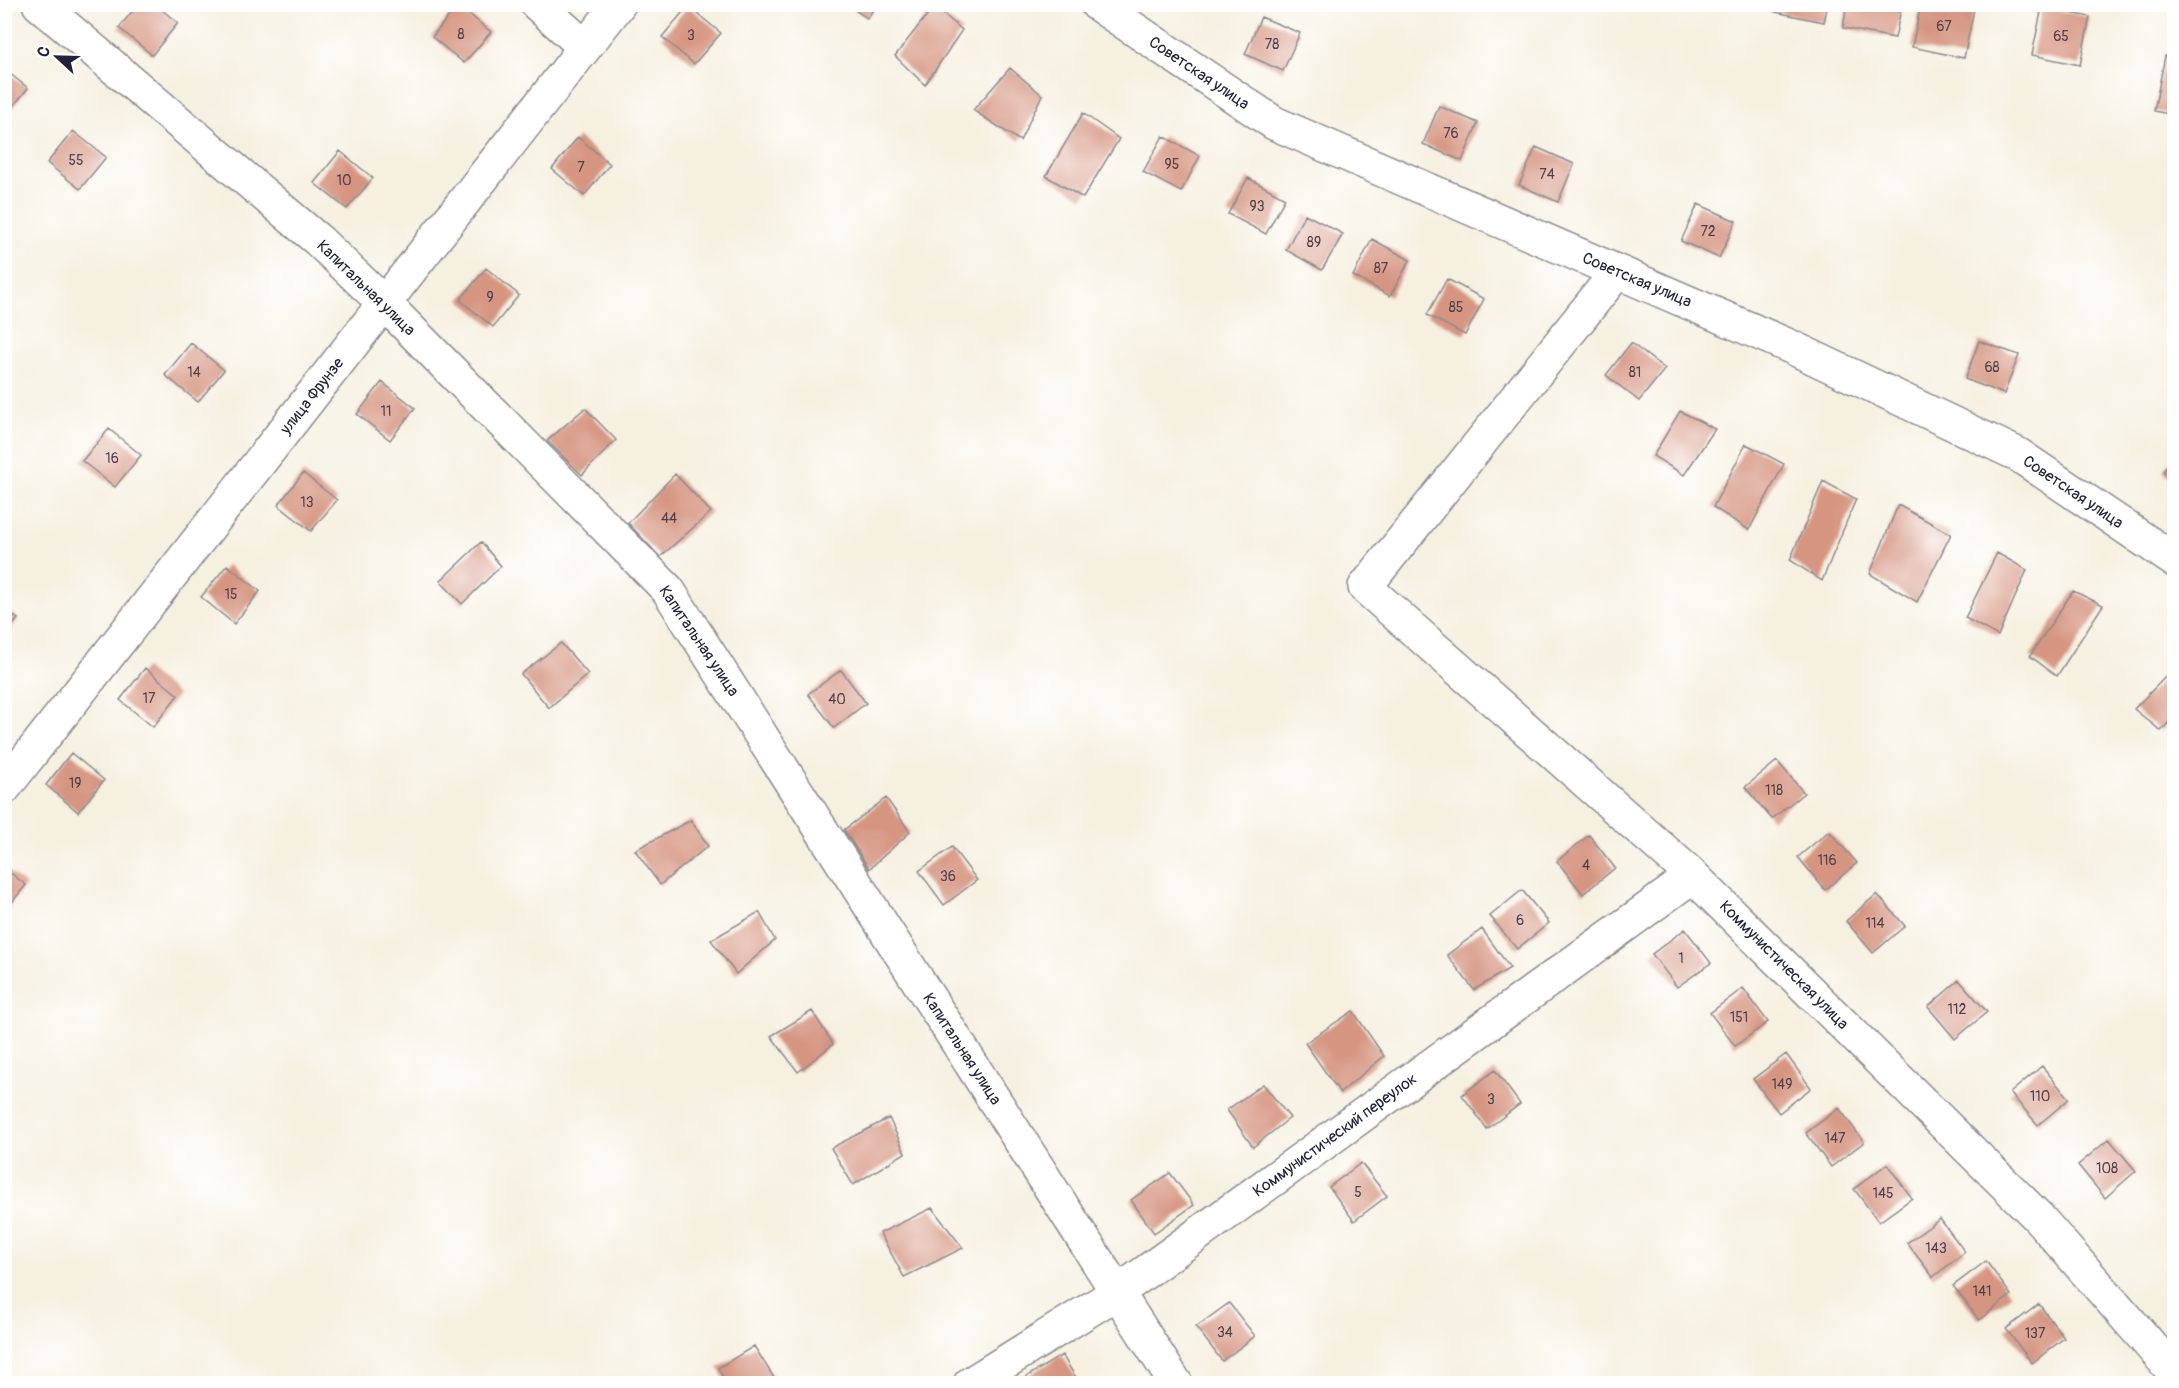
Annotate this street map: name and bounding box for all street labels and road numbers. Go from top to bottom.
street label: Советская улица [1145,32,1253,114]
street label: Капитальная улица [313,236,419,340]
street label: Советская улица [1579,248,1695,312]
street label: улица Фрунзе [275,354,348,439]
street label: Советская улица [2019,451,2127,533]
street label: Капитальная улица [655,582,743,700]
street label: Коммунистическая улица [1715,896,1853,1034]
street label: Капитальная улица [918,989,1006,1109]
street label: Коммунистический переулок [1249,1069,1421,1201]

